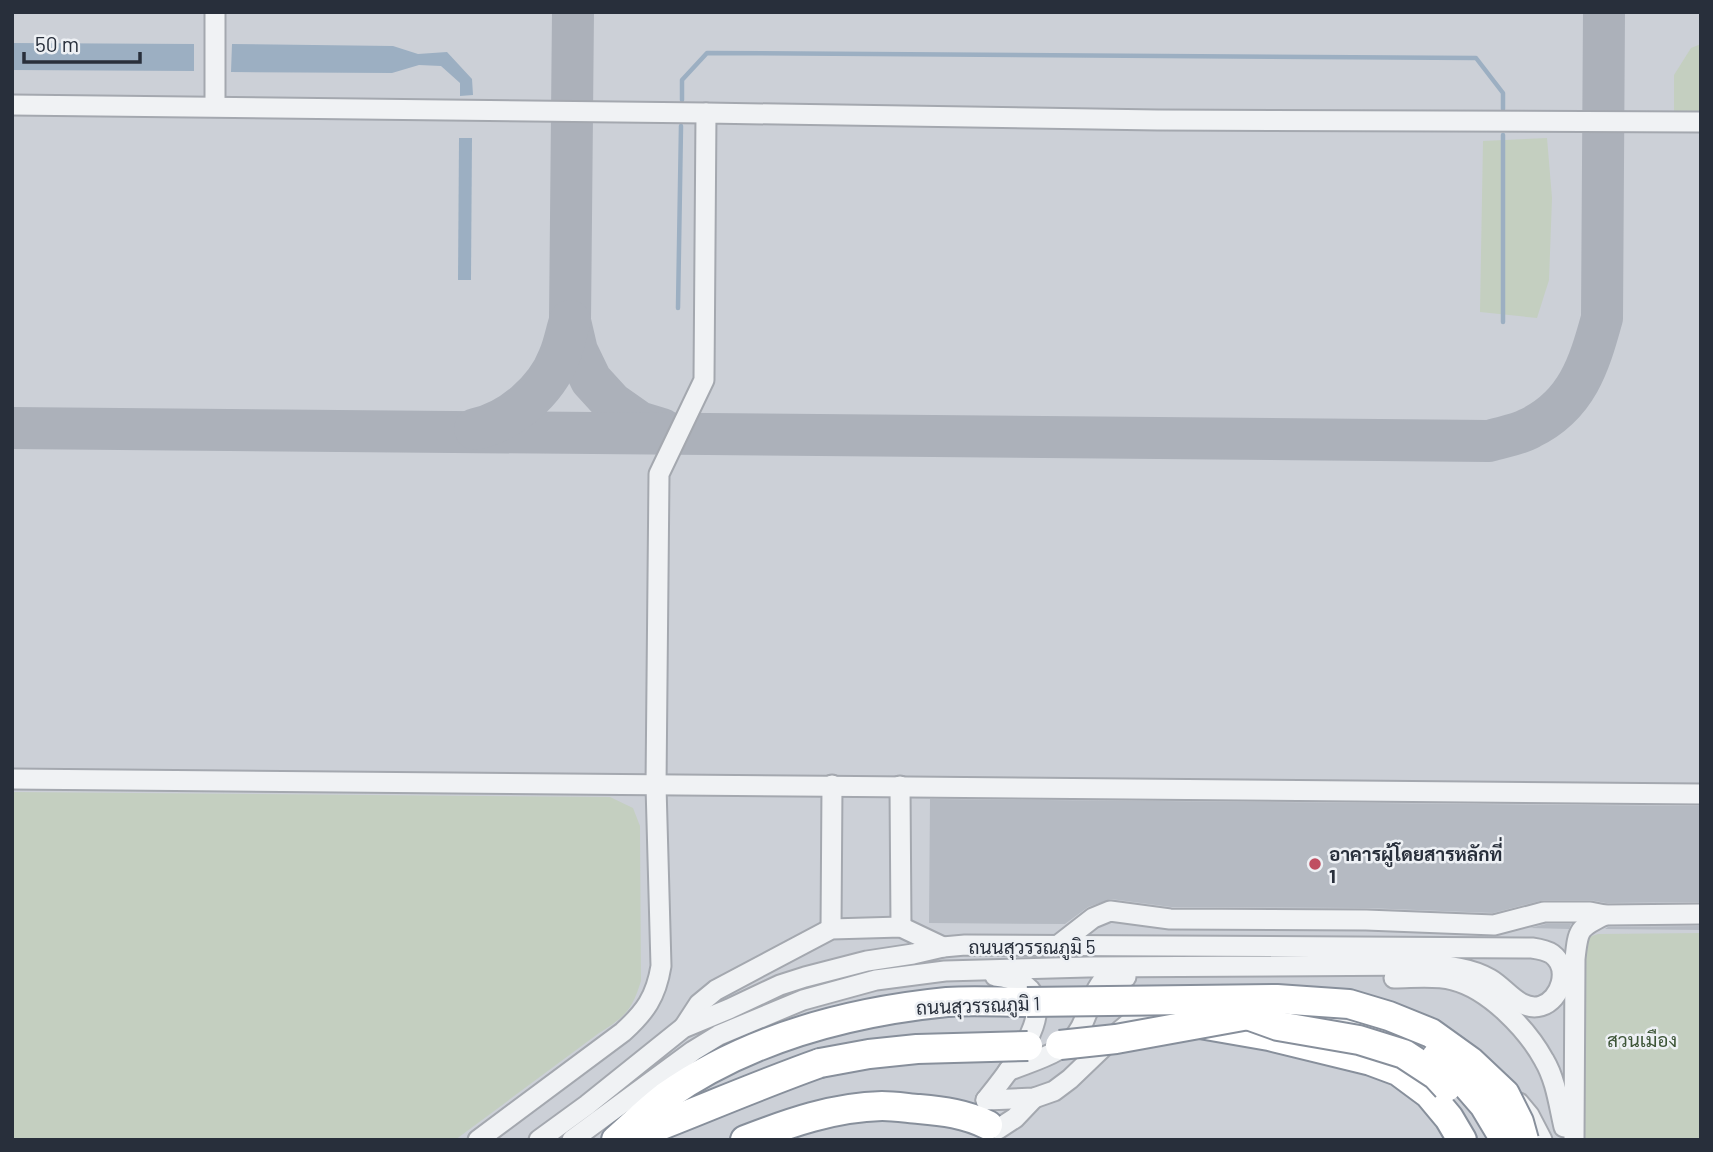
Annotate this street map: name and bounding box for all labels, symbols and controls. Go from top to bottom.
scale bar [24,21,140,65]
text: 50 m [35,31,79,56]
place label: อาคารผู้โดยสารหลักที่ 1 [1329,837,1502,887]
marker: อาคารผู้โดยสารหลักที่ 1 [1307,856,1323,872]
street label: ถนนสุวรรณภูมิ 5 [968,935,1096,961]
street label: ถนนสุวรรณภูมิ 1 [916,991,1040,1022]
park label: สวนเมือง [1607,1028,1677,1051]

